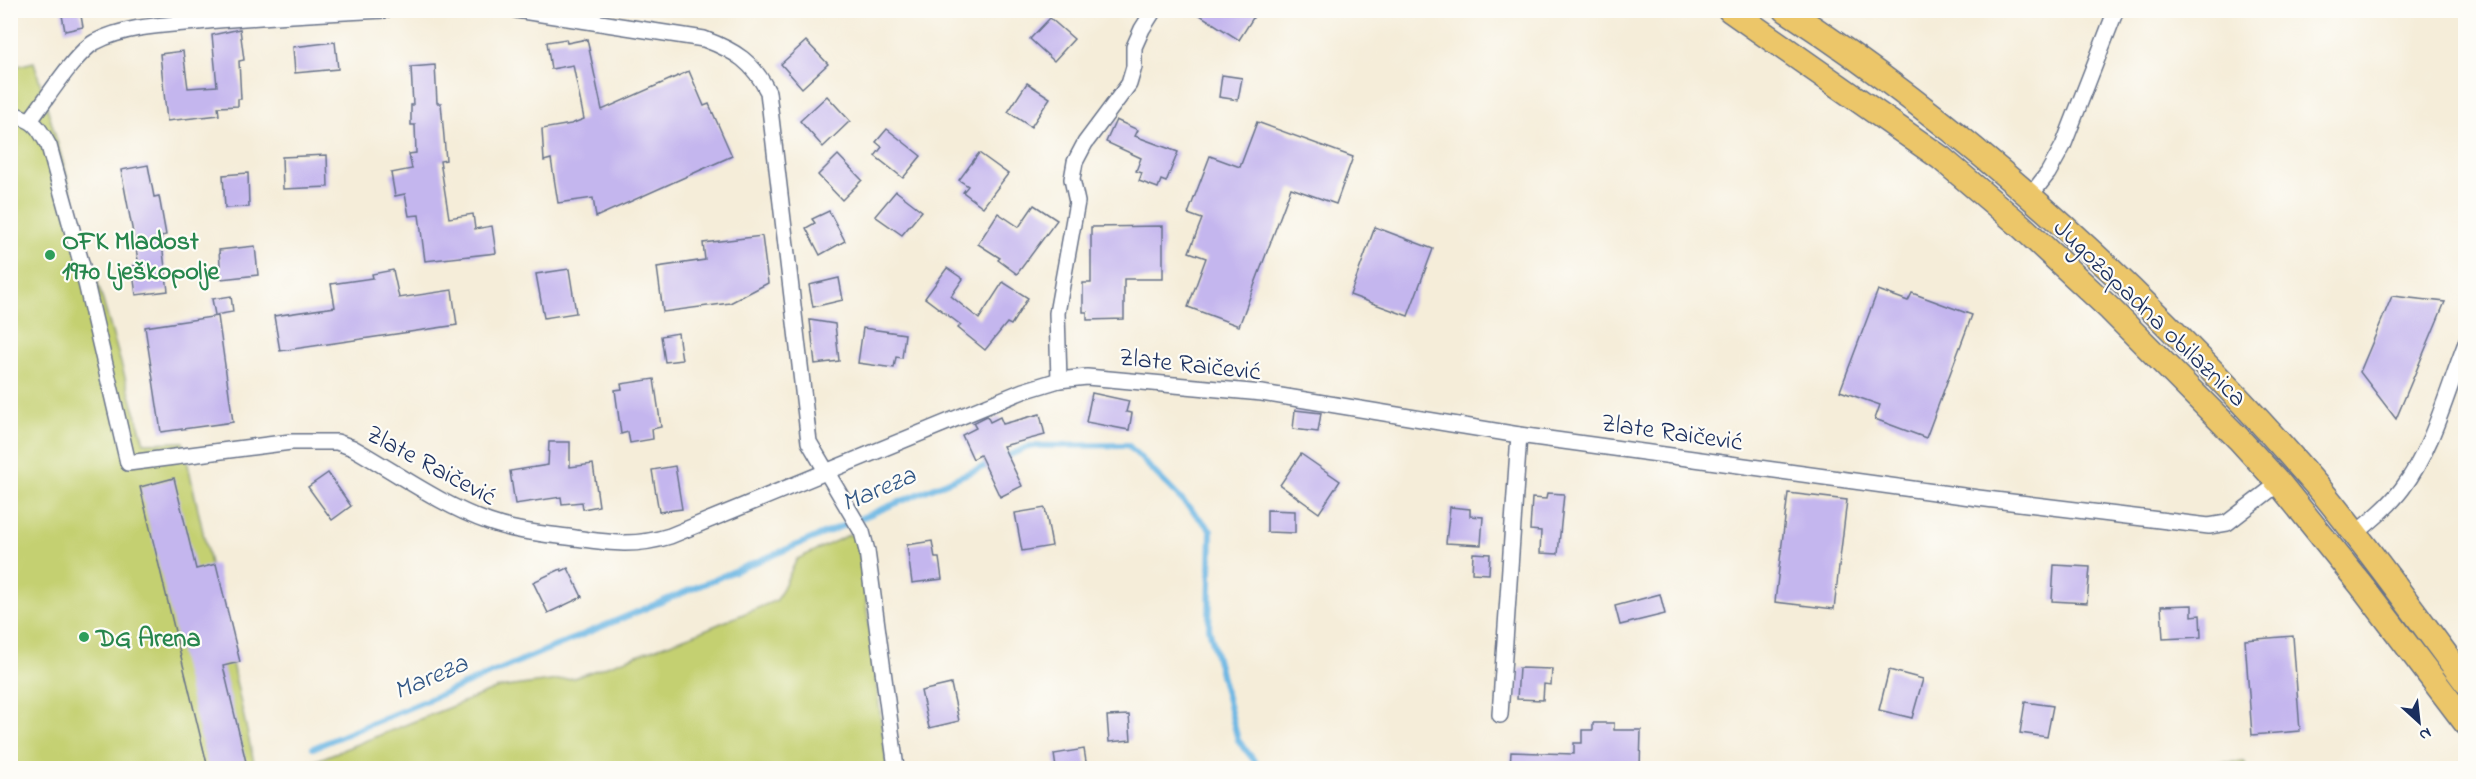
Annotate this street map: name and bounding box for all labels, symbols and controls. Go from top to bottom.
street label: Jugozapadna obilaznica [2043,211,2255,417]
place label: OFK Mladost 1970 Lješkopolje [62,224,221,292]
marker: OFK Mladost 1970 Lješkopolje [43,248,57,262]
street label: Zlate Raičević [1117,340,1263,392]
street label: Zlate Raičević [1598,405,1745,463]
street label: Zlate Raičević [359,416,503,517]
water label: Mareza [836,457,923,523]
place label: DG Arena [95,621,200,659]
marker: DG Arena [77,630,91,644]
water label: Mareza [388,645,475,711]
north arrow [2389,692,2449,752]
text: N [2414,720,2435,747]

